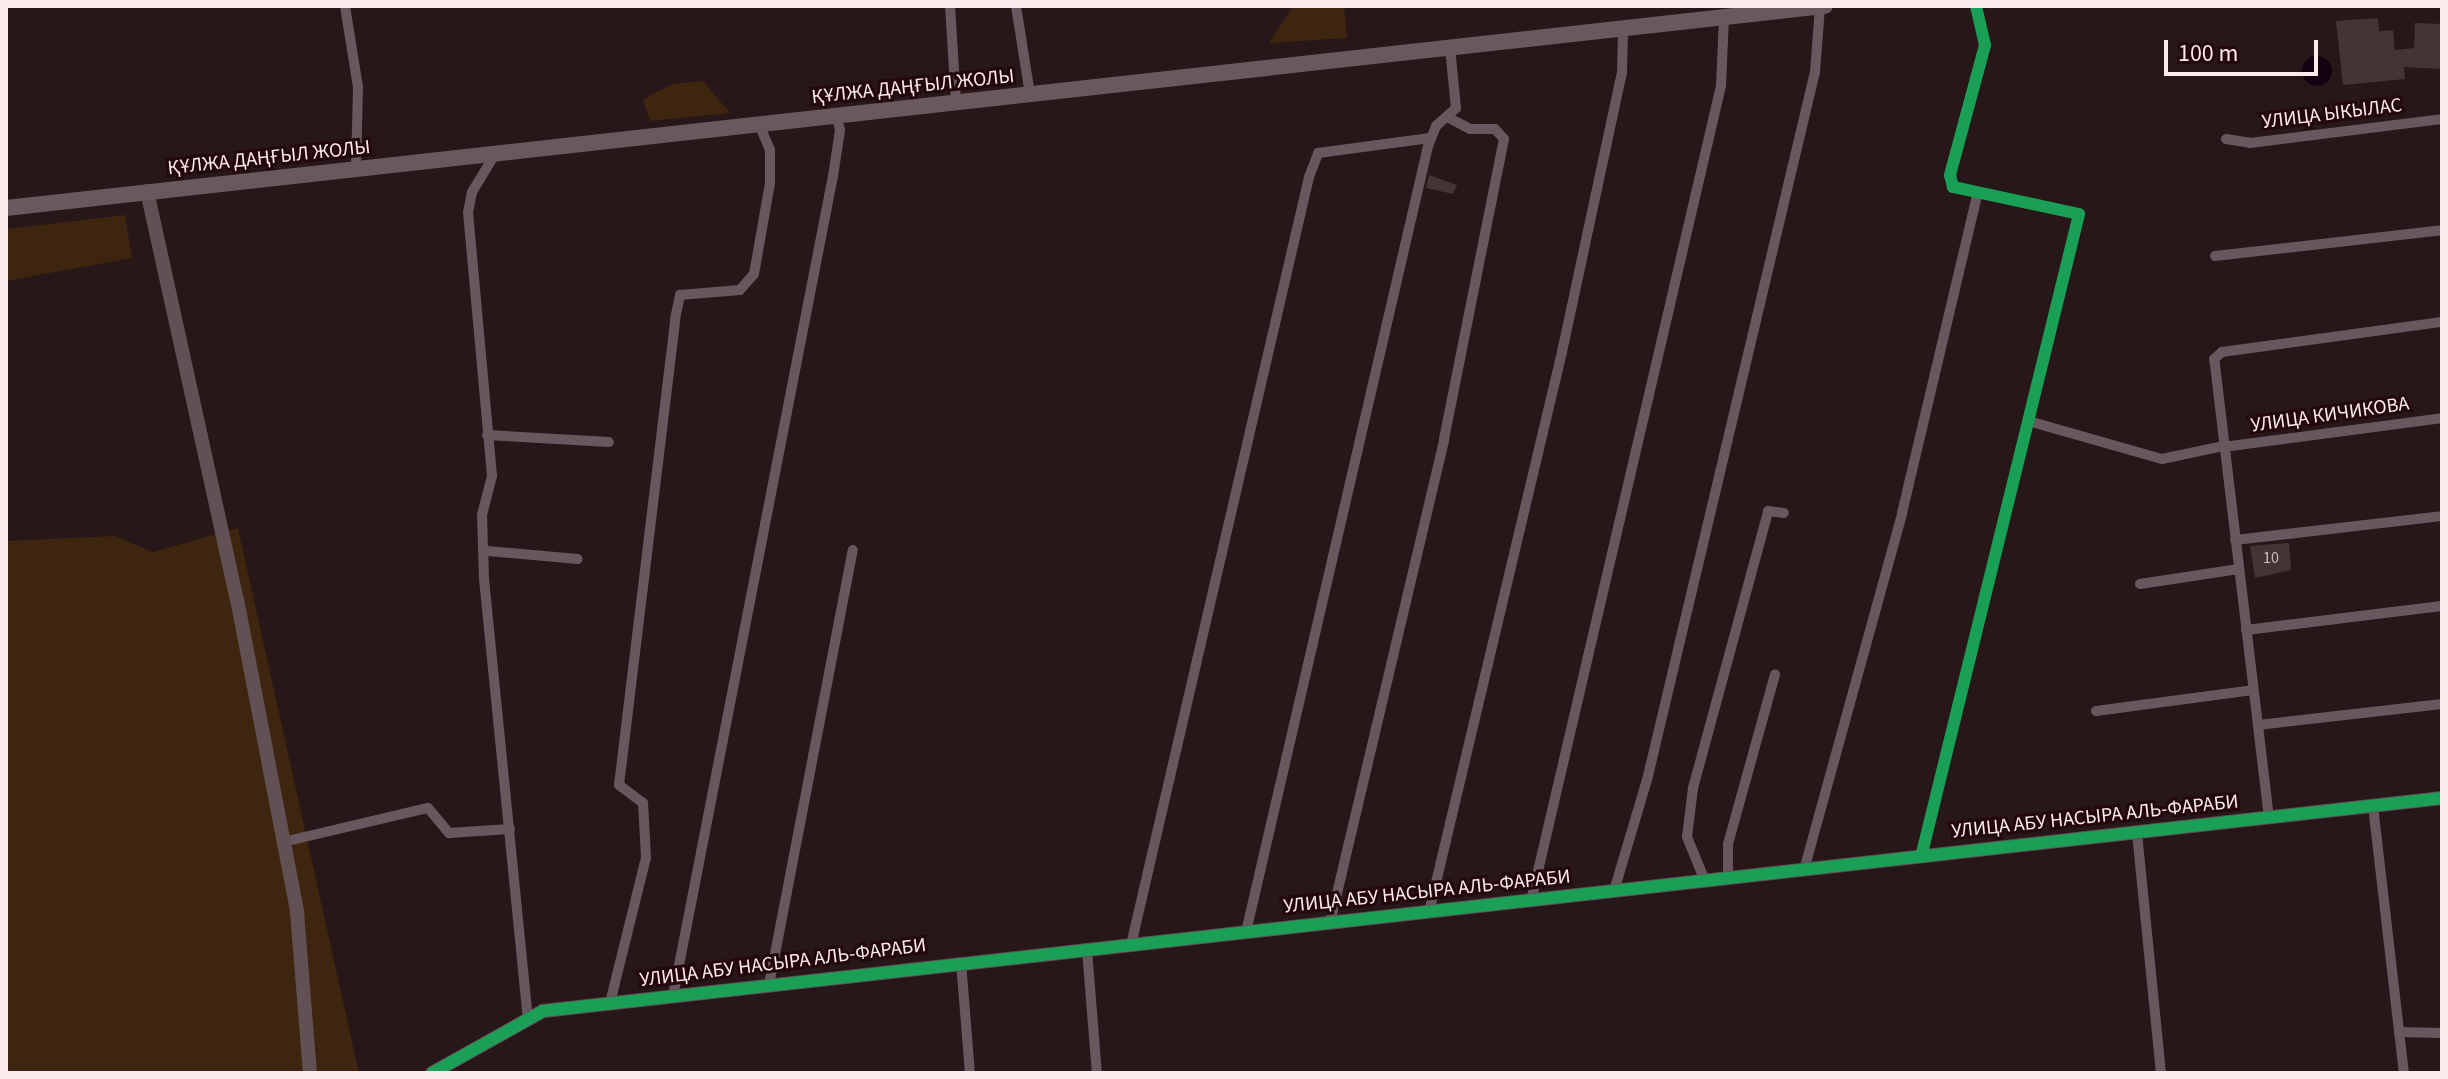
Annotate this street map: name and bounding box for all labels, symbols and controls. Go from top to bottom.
scale bar [2168,24,2322,74]
text: 100 m [2178,36,2238,71]
street label: ҚҰЛЖА ДАҢҒЫЛ ЖОЛЫ [810,64,1016,110]
street label: УЛИЦА ЫКЫЛАС [2261,94,2403,134]
street label: ҚҰЛЖА ДАҢҒЫЛ ЖОЛЫ [166,135,372,181]
street label: УЛИЦА КИЧИКОВА [2249,392,2411,438]
house number: 10 [2263,548,2279,568]
street label: УЛИЦА АБУ НАСЫРА АЛЬ-ФАРАБИ [1950,790,2240,844]
street label: УЛИЦА АБУ НАСЫРА АЛЬ-ФАРАБИ [1282,865,1572,919]
street label: УЛИЦА АБУ НАСЫРА АЛЬ-ФАРАБИ [638,934,928,992]

